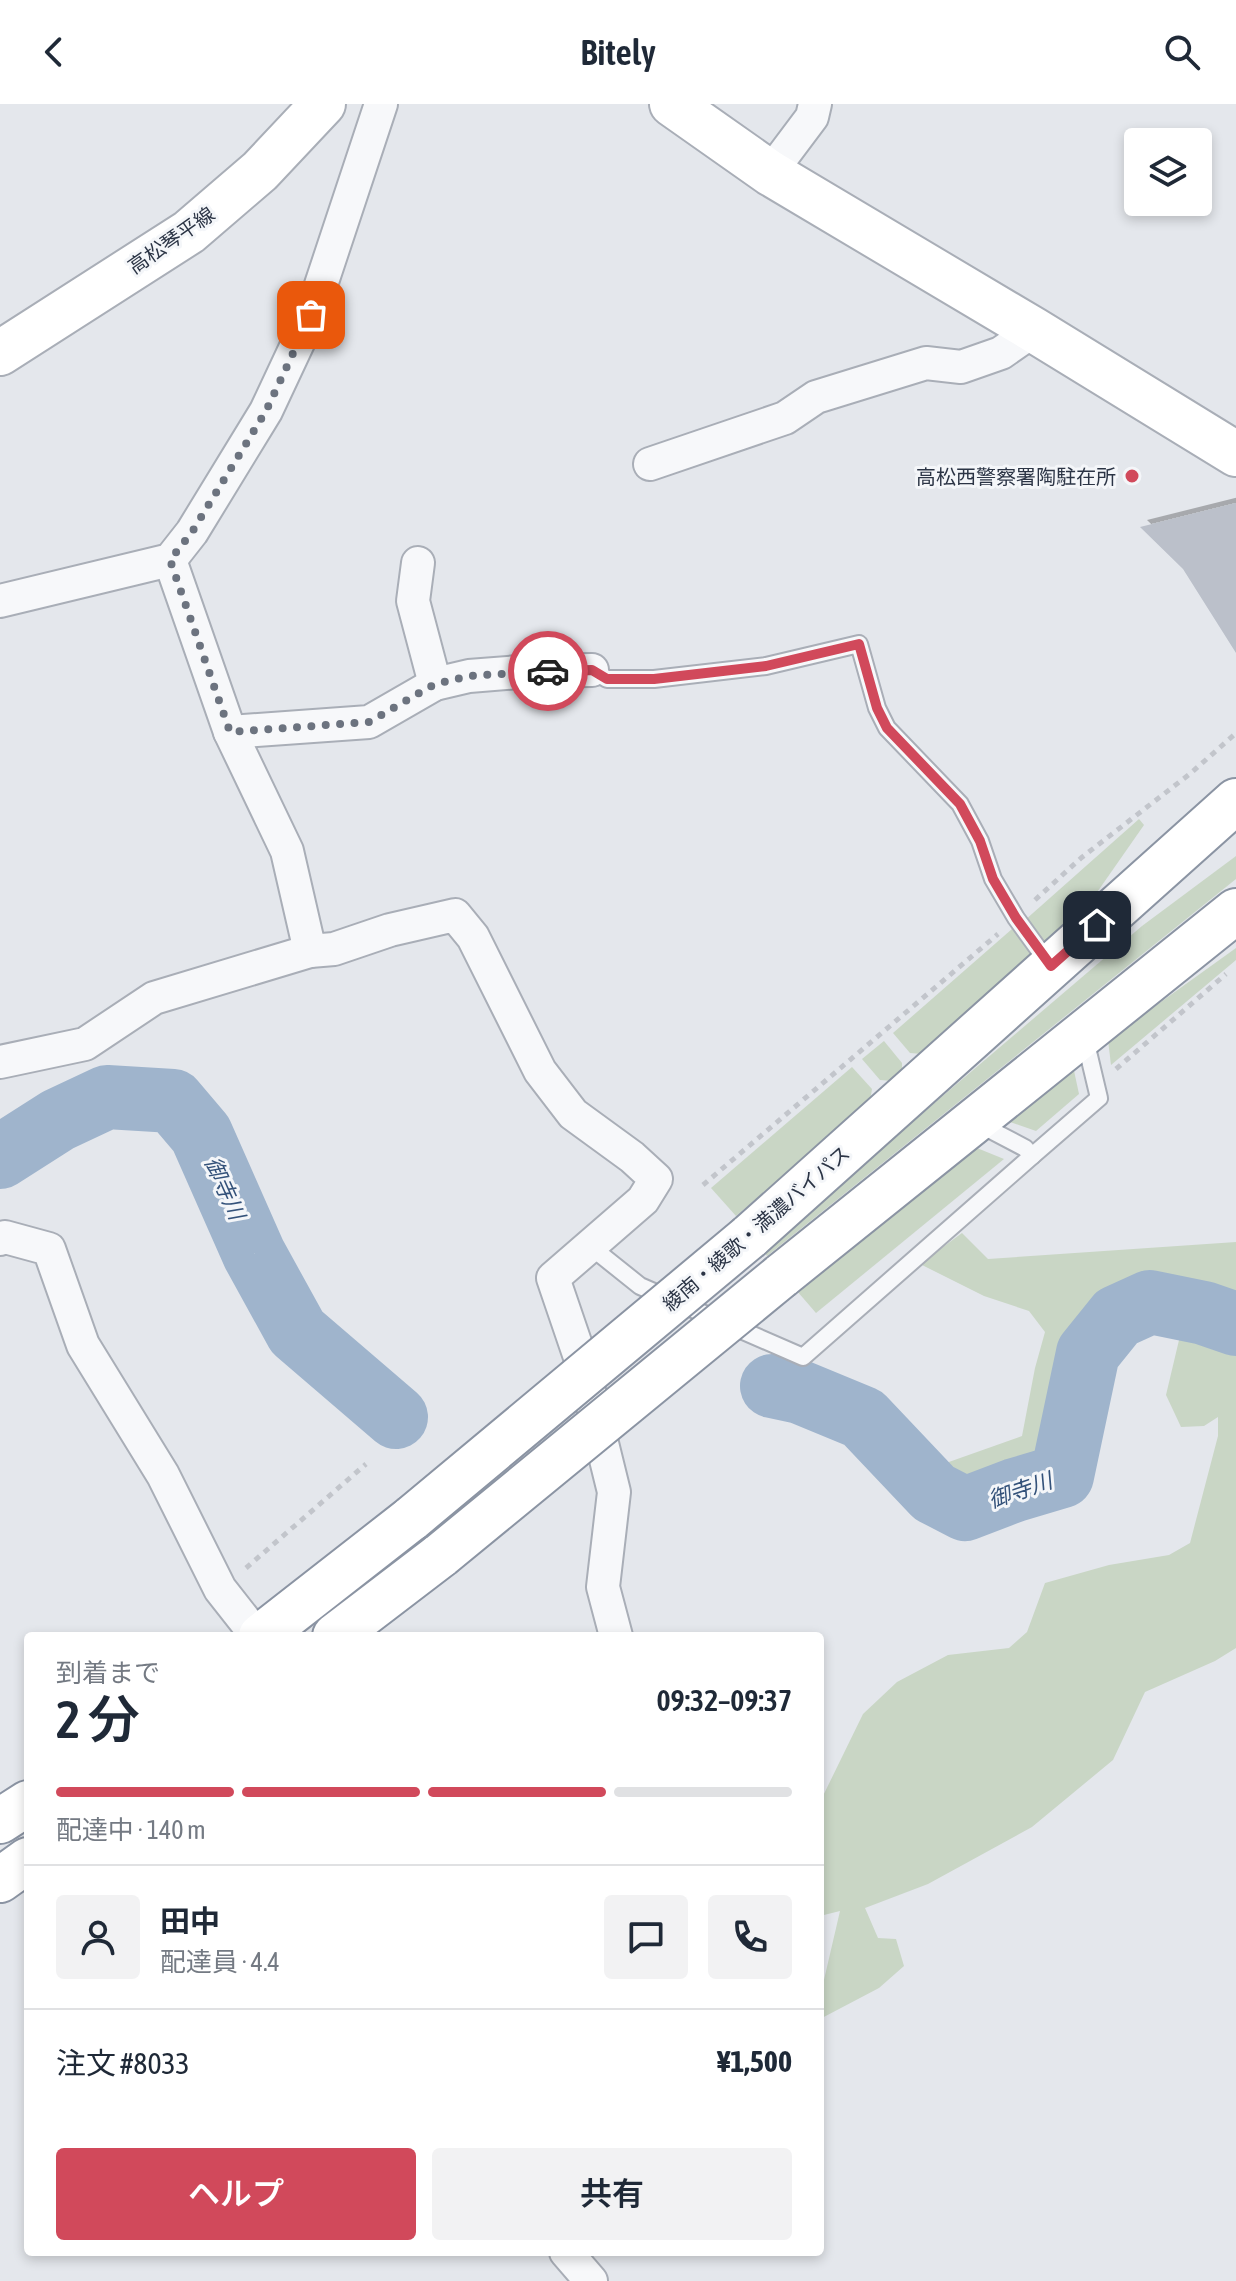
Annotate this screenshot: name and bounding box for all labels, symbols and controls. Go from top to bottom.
icon: back [32,30,76,74]
icon: search [1160,30,1204,74]
text: Bitely [580,31,656,73]
map controls [1124,128,1212,216]
button: layers [1124,128,1212,216]
street label: 高松琴平線 [123,202,219,278]
pin [277,281,345,349]
icon: bag [289,293,333,337]
place label: 高松西警察署陶駐在所 [916,465,1116,488]
marker: 高松西警察署陶駐在所 [1123,467,1141,485]
courier [508,631,588,711]
icon: car [526,649,570,693]
pin [1063,891,1131,959]
icon: home [1075,903,1119,947]
street label: 綾南・綾歌・満濃バイパス [658,1141,854,1315]
water label: 御寺川 [200,1153,251,1225]
water label: 御寺川 [985,1466,1057,1513]
text: 到着まで [56,1658,160,1688]
text: 09:32–09:37 [657,1683,792,1717]
text: 2 分 [56,1689,140,1749]
text: 配達中 · 140 m [56,1815,206,1845]
button: person [56,1895,140,1979]
button: chat [604,1895,688,1979]
button: phone [708,1895,792,1979]
text: 田中 [160,1904,220,1938]
text: 配達員 · 4.4 [160,1947,280,1977]
text: ¥1,500 [717,2044,792,2078]
text: 注文 #8033 [56,2046,190,2080]
button: ヘルプ [56,2148,416,2240]
button: 共有 [432,2148,792,2240]

